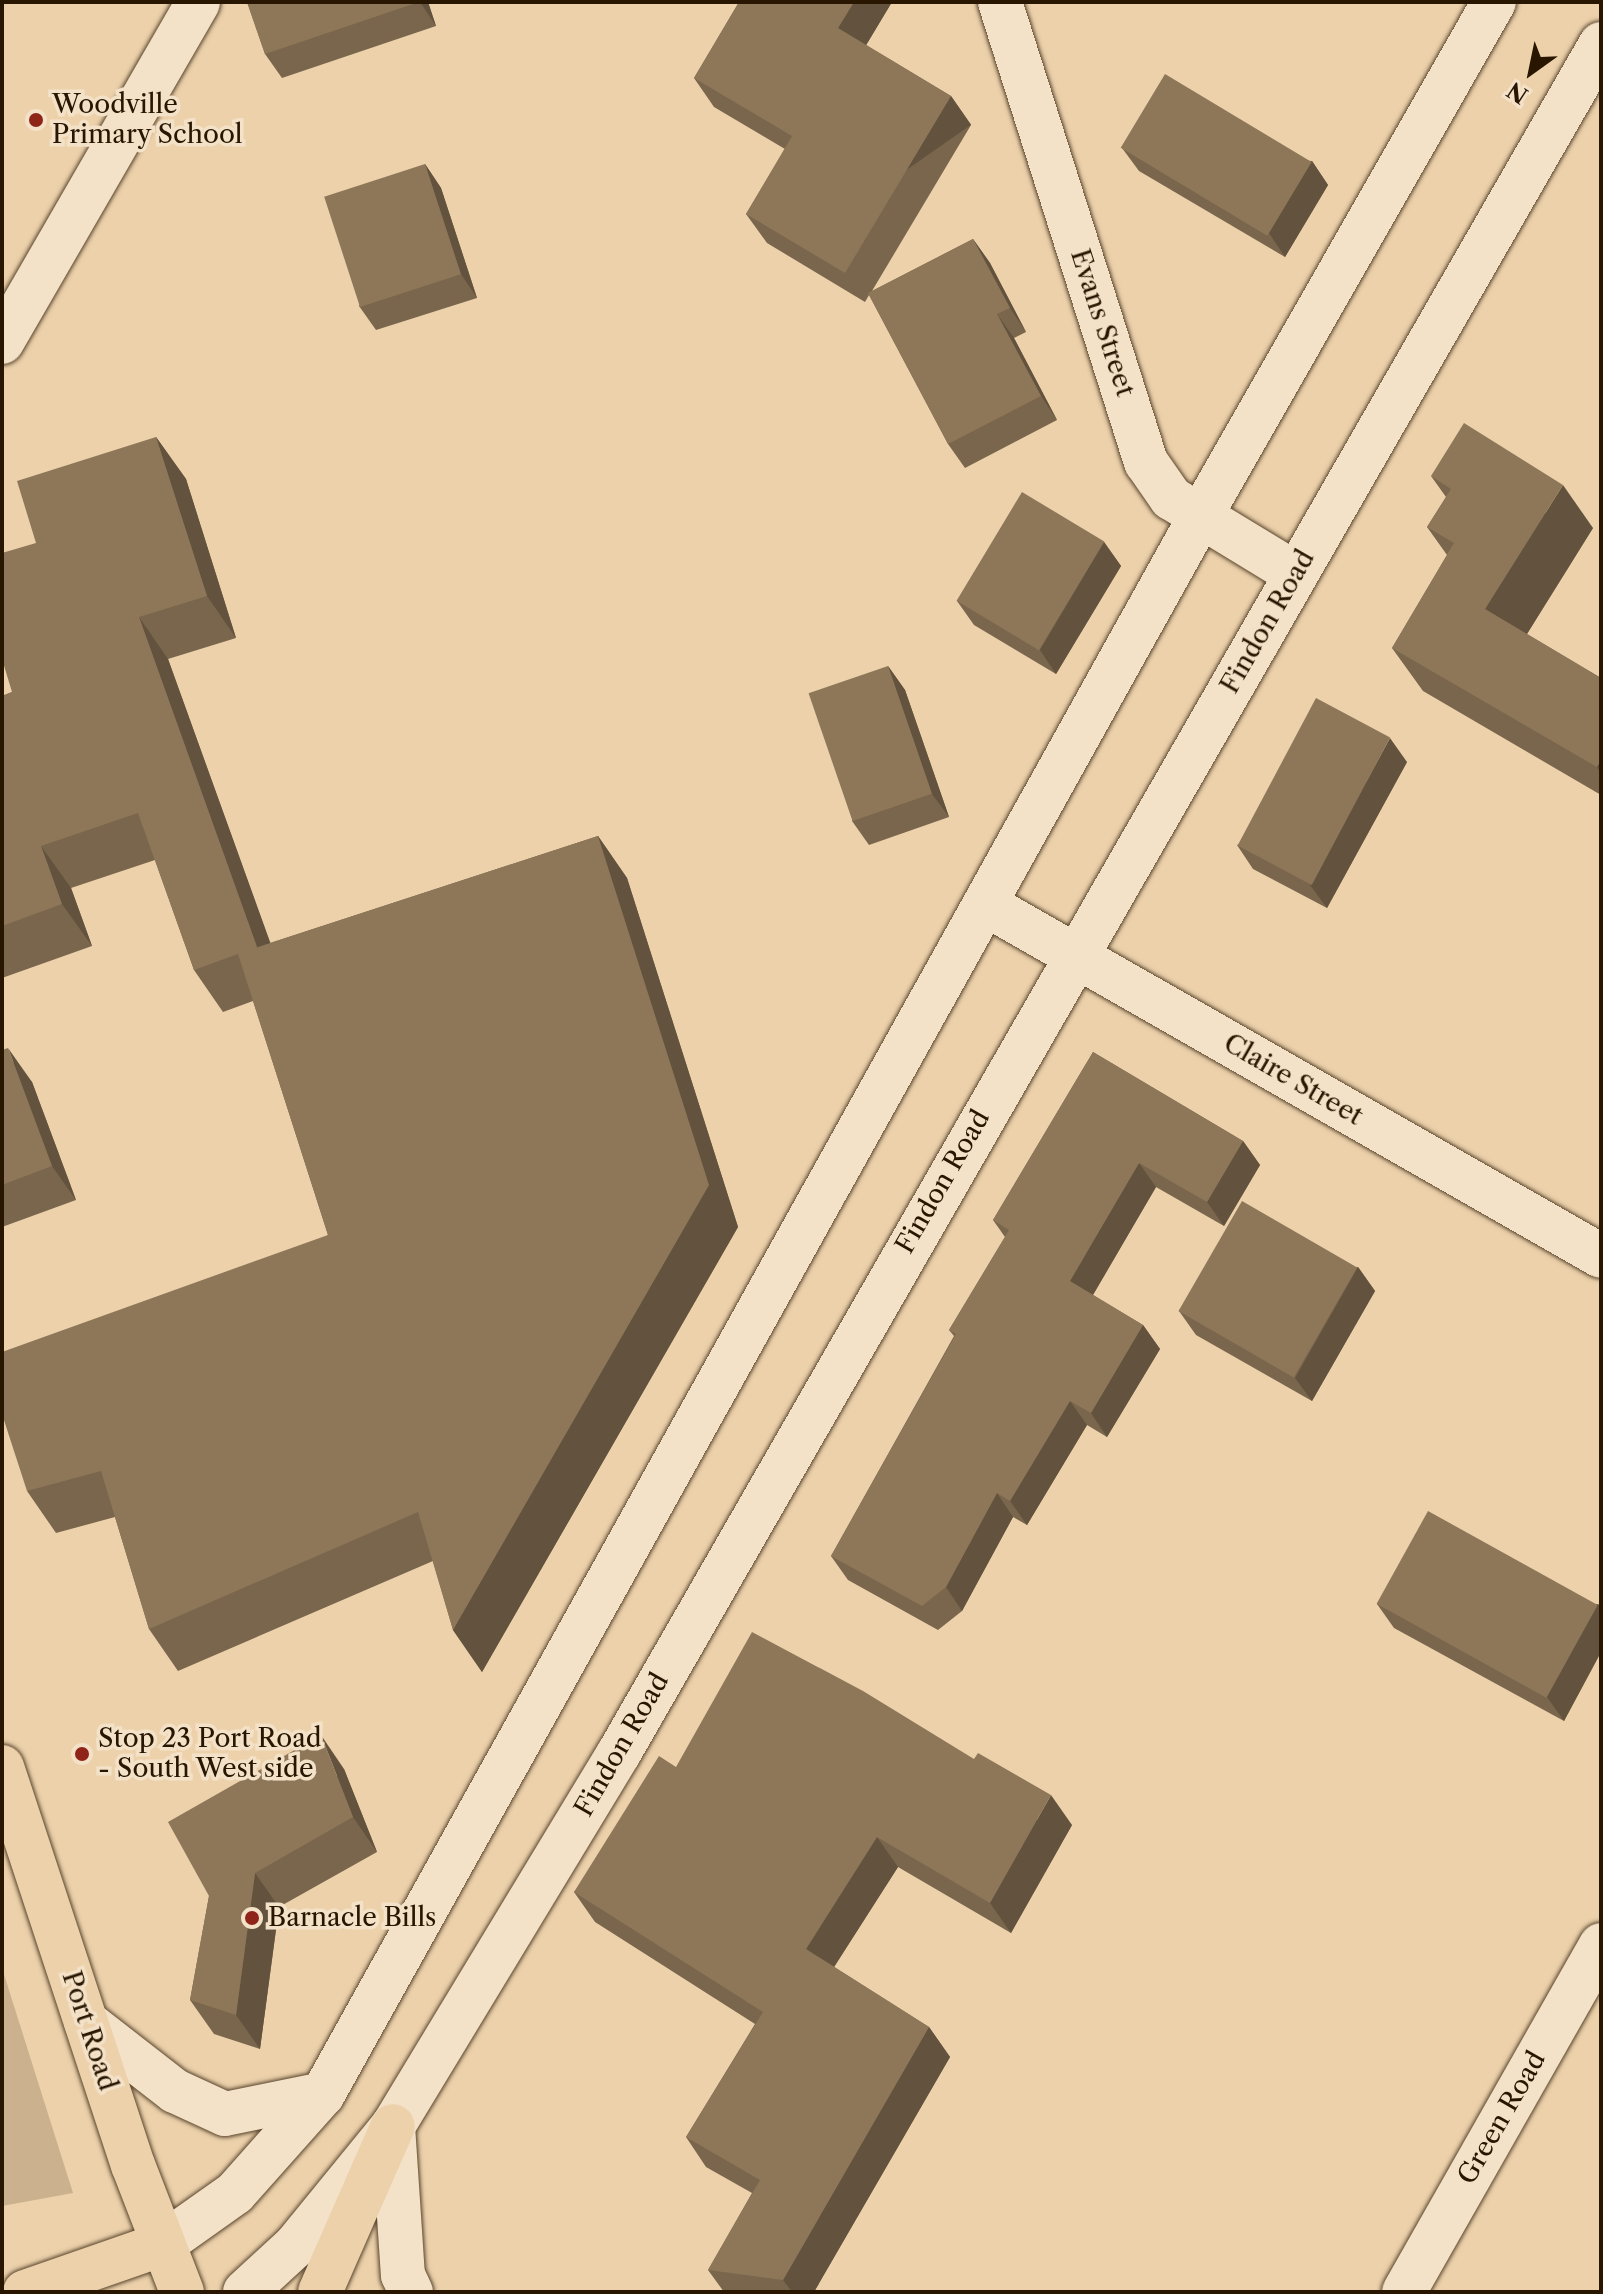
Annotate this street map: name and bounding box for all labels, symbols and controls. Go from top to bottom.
north arrow [1491,32,1571,112]
text: N [1502,76,1533,109]
place label: Woodville Primary School [52,89,243,150]
marker: Woodville Primary School [27,111,45,129]
street label: Evans Street [1064,245,1140,401]
street label: Findon Road [1214,545,1322,699]
street label: Claire Street [1218,1028,1368,1132]
street label: Findon Road [889,1105,997,1259]
street label: Findon Road [568,1668,676,1822]
place label: Stop 23 Port Road - South West side [98,1723,322,1784]
marker: Stop 23 Port Road - South West side [73,1745,91,1763]
place label: Barnacle Bills [268,1902,436,1934]
marker: Barnacle Bills [243,1909,261,1927]
street label: Port Road [55,1967,123,2095]
street label: Green Road [1451,2046,1553,2190]

